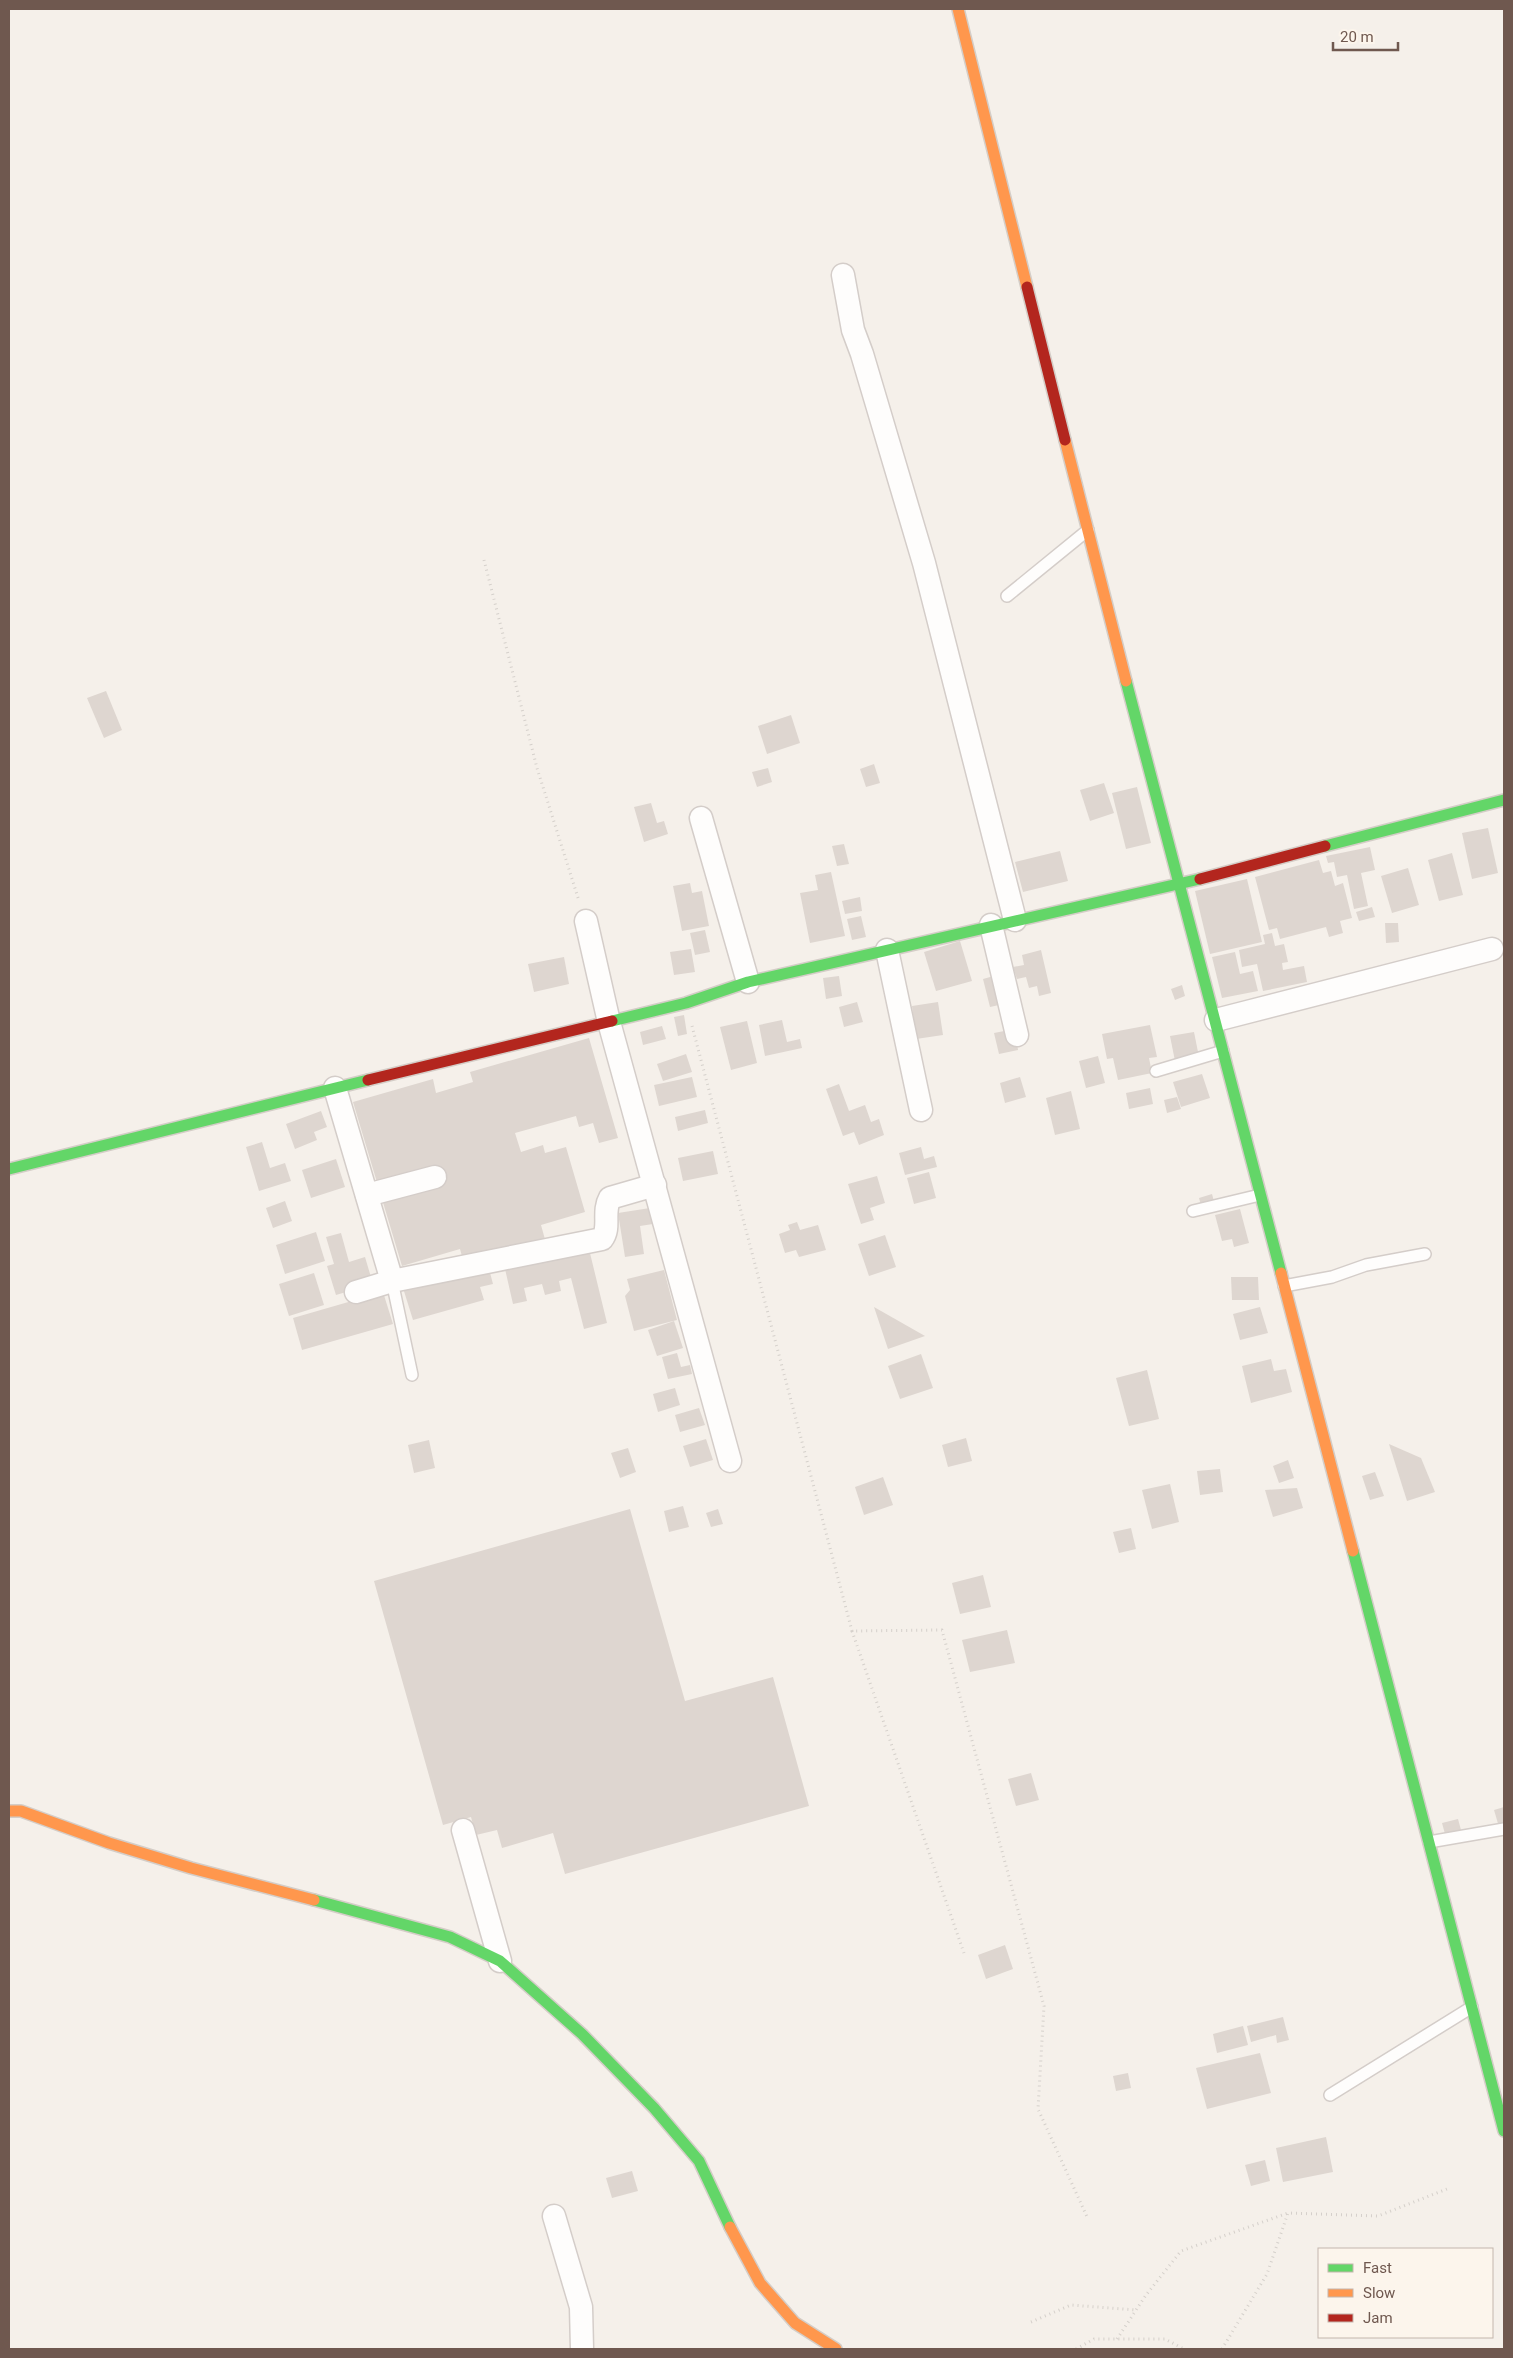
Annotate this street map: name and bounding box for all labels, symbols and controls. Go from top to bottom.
scale bar [1333,20,1398,52]
text: 20 m [1340,28,1374,46]
legend [1318,2248,1493,2338]
text: Fast [1363,2259,1392,2277]
text: Slow [1363,2284,1395,2302]
text: Jam [1363,2309,1393,2327]

